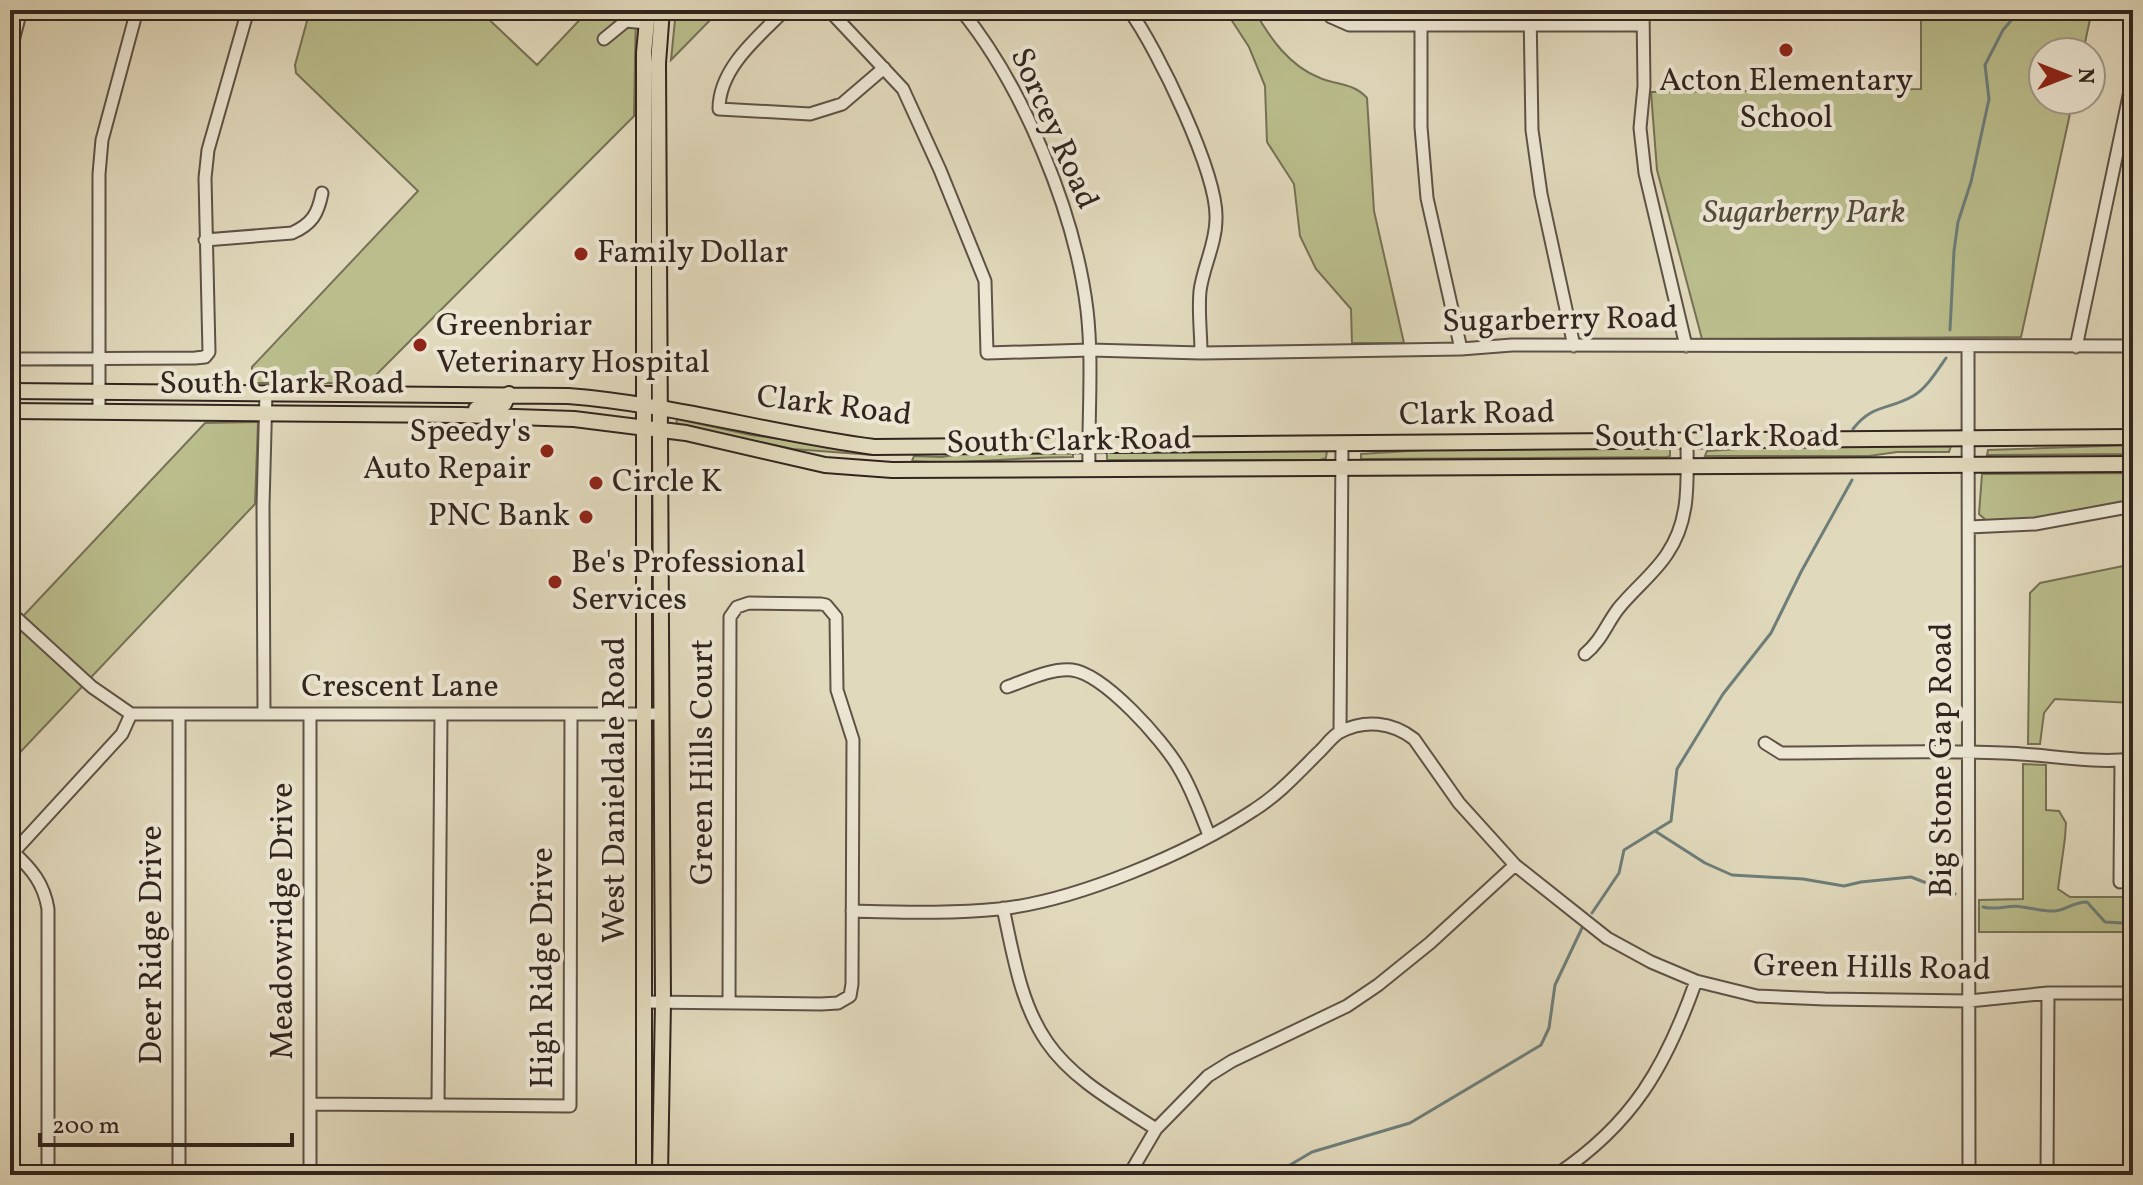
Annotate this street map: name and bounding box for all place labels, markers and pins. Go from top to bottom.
marker: Acton Elementary School [1777,41,1795,59]
place label: Acton Elementary School [1659,60,1913,141]
place label: Family Dollar [597,232,788,276]
marker: Family Dollar [572,245,590,263]
place label: Greenbriar Veterinary Hospital [436,305,710,386]
marker: Greenbriar Veterinary Hospital [411,336,429,354]
place label: Speedy's Auto Repair [363,411,531,492]
marker: Speedy's Auto Repair [538,442,556,460]
place label: Circle K [612,461,722,505]
marker: Circle K [587,474,605,492]
place label: PNC Bank [428,495,570,539]
marker: PNC Bank [577,508,595,526]
place label: Be's Professional Services [571,542,806,623]
marker: Be's Professional Services [546,573,564,591]

